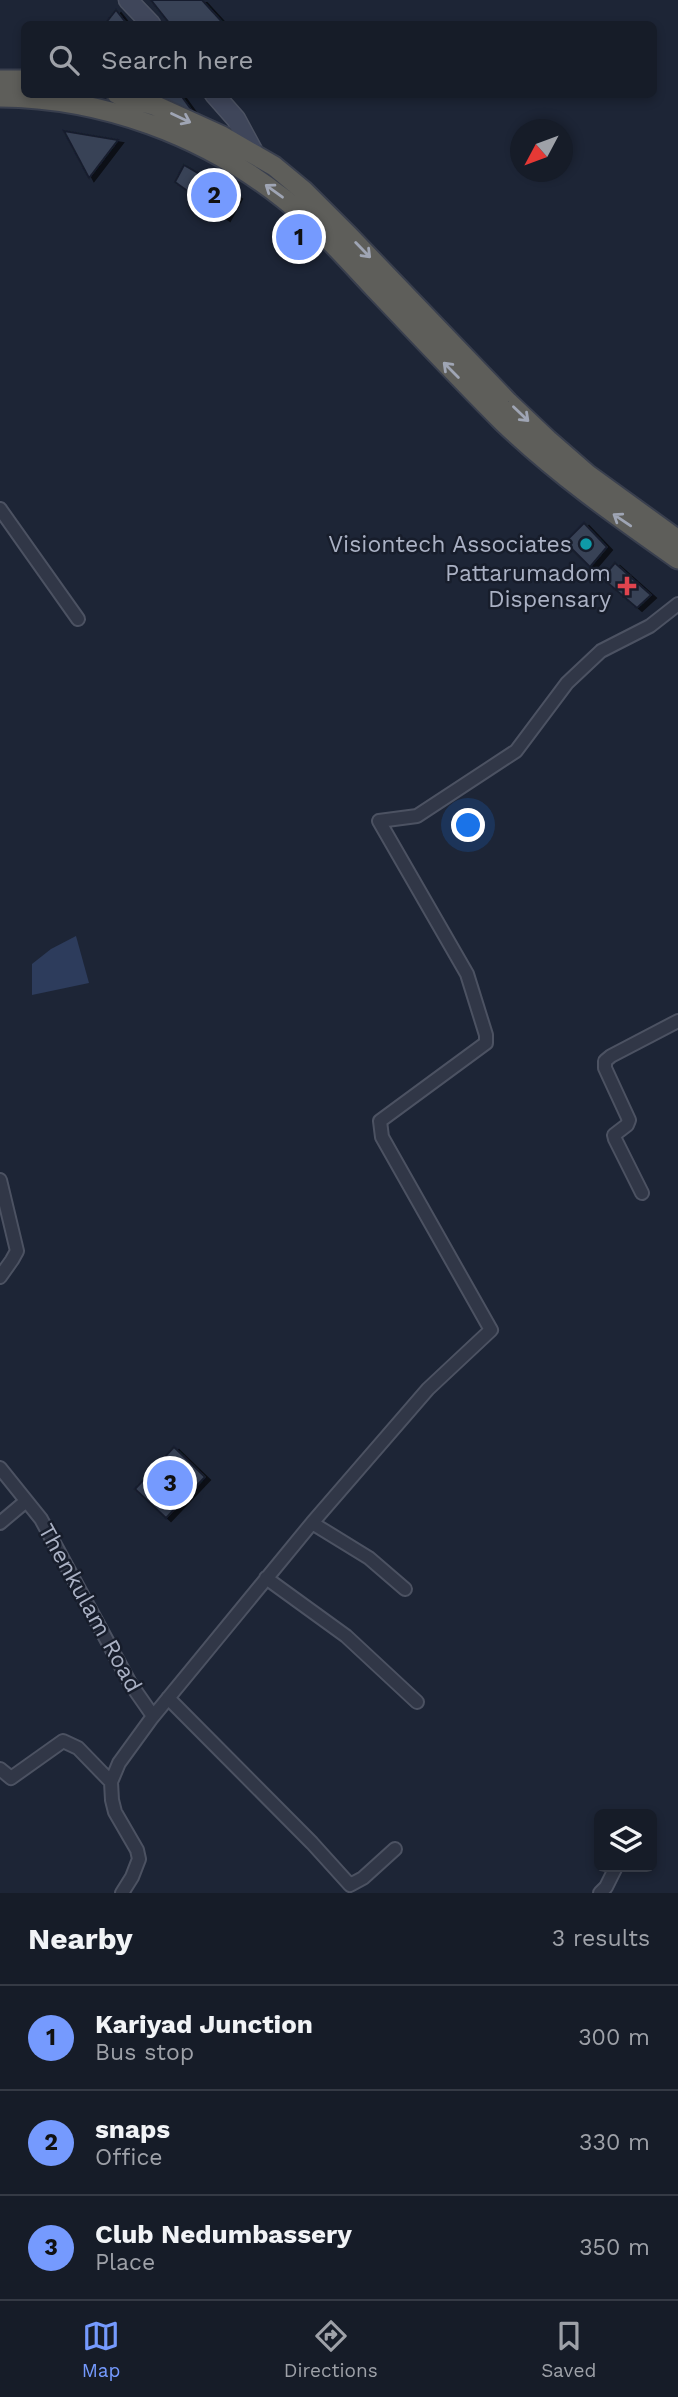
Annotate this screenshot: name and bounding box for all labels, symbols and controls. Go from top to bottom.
search box [21,21,657,98]
icon: search [45,41,83,79]
text: Search here [101,45,253,75]
one-way arrow [170,112,191,125]
north arrow [510,119,573,182]
pin: 2 [191,169,237,221]
one-way arrow [265,184,284,199]
pin: 1 [276,211,322,263]
one-way arrow [354,242,371,259]
one-way arrow [443,362,460,379]
one-way arrow [512,406,529,423]
one-way arrow [613,513,632,527]
place label: Visiontech Associates [328,531,572,558]
marker: Visiontech Associates [578,536,594,552]
place label: Pattarumadom Dispensary [445,560,611,613]
marker: Pattarumadom Dispensary [617,576,637,596]
your location [451,808,485,842]
pin: 3 [147,1457,193,1509]
street label: Thenkulam Road [33,1519,147,1697]
map controls [594,1809,657,1872]
button: layers [594,1809,657,1872]
text: Nearby [28,1921,133,1956]
text: 3 results [552,1925,650,1952]
text: Kariyad Junction [95,2009,313,2039]
text: 1 [46,2024,56,2051]
text: 300 m [578,2024,650,2051]
text: Bus stop [95,2039,194,2066]
text: snaps [95,2114,170,2144]
text: 2 [44,2129,58,2156]
text: 330 m [579,2129,650,2156]
text: Office [95,2144,163,2171]
text: Club Nedumbassery [95,2219,352,2249]
text: 3 [44,2234,58,2261]
text: 350 m [579,2234,650,2261]
text: Place [95,2249,155,2276]
tab: Map [82,2317,120,2382]
tab: Directions [284,2317,378,2382]
tab: Saved [541,2317,596,2382]

